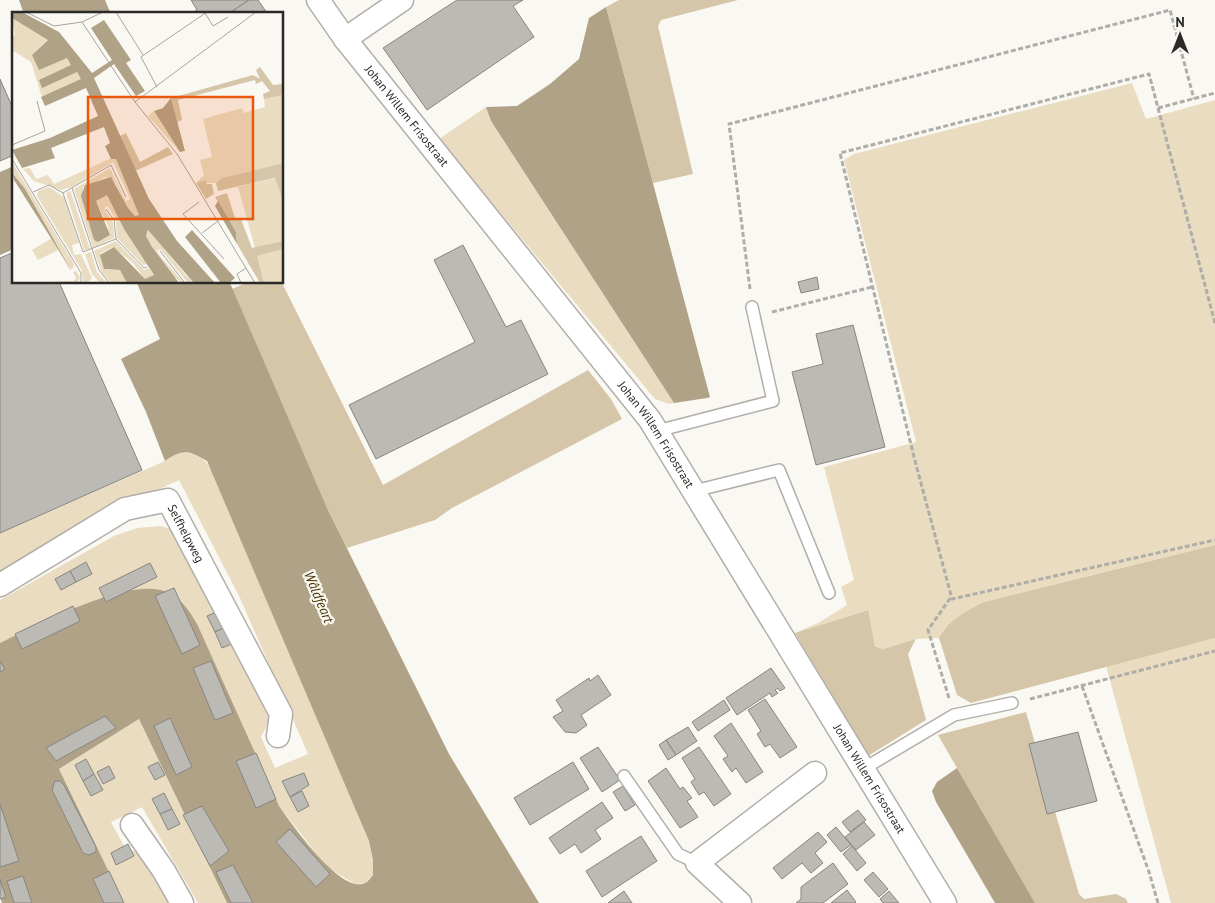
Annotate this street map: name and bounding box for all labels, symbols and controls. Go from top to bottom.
north arrow [1155,10,1205,60]
inset map [12,12,284,284]
text: N [1175,13,1185,31]
street label: Johan Willem Frisostraat [361,61,452,169]
street label: Johan Willem Frisostraat [614,377,698,490]
street label: Selfhelpweg [165,502,208,565]
water label: Wâldfeart [300,568,338,626]
street label: Johan Willem Frisostraat [830,720,909,836]

